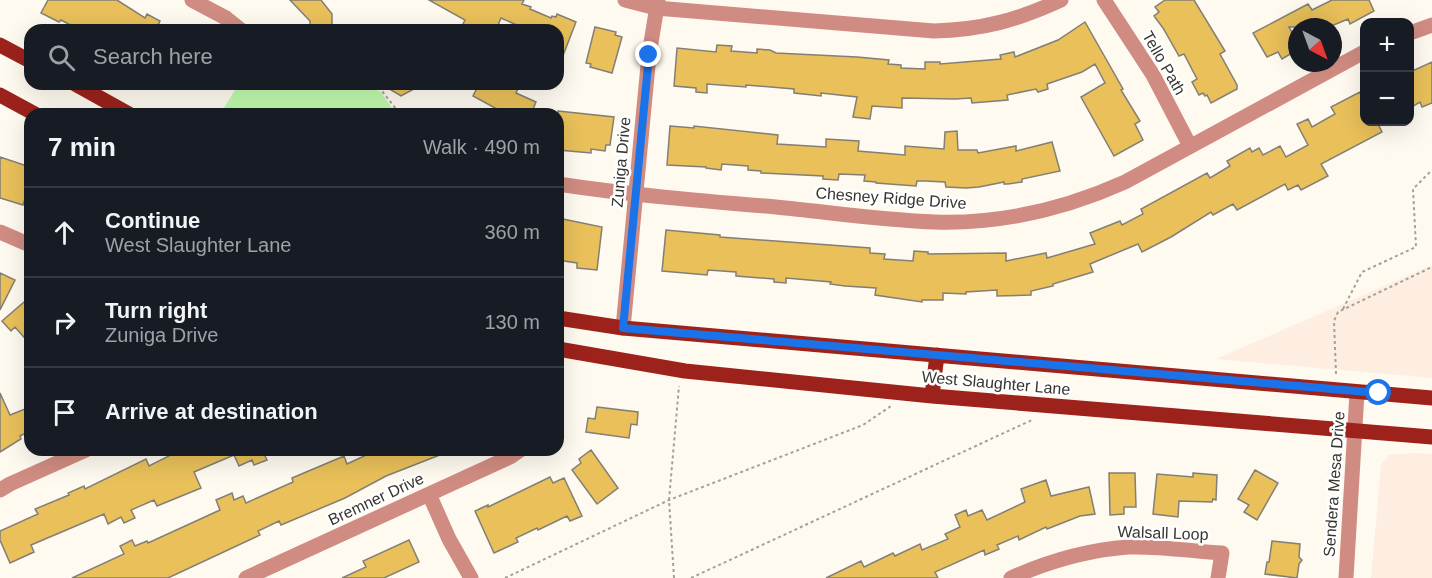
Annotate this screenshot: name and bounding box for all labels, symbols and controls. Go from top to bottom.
north arrow [1288,18,1342,72]
map controls [1360,18,1414,126]
button: + [1360,18,1414,72]
search box [24,24,564,90]
street label: Tello Path [1139,28,1189,98]
icon: search [45,41,78,74]
route end [635,41,661,67]
text: Search here [93,44,213,69]
button: − [1360,72,1414,126]
street label: Zuniga Drive [609,116,633,208]
text: 7 min [48,132,116,162]
text: Walk · 490 m [423,136,540,158]
street label: Chesney Ridge Drive [815,184,967,212]
text: Continue [105,208,200,233]
icon: ahead [48,216,81,249]
text: 360 m [484,221,540,243]
text: West Slaughter Lane [105,234,291,256]
text: Turn right [105,298,207,323]
icon: right [48,306,81,339]
text: 130 m [484,311,540,333]
text: Zuniga Drive [105,324,218,346]
street label: West Slaughter Lane [921,368,1071,398]
route start [1365,379,1391,405]
icon: arrive [48,396,81,429]
text: Arrive at destination [105,399,318,424]
street label: Sendera Mesa Drive [1320,411,1348,557]
street label: Bremner Drive [326,469,426,528]
street label: Walsall Loop [1117,523,1209,543]

